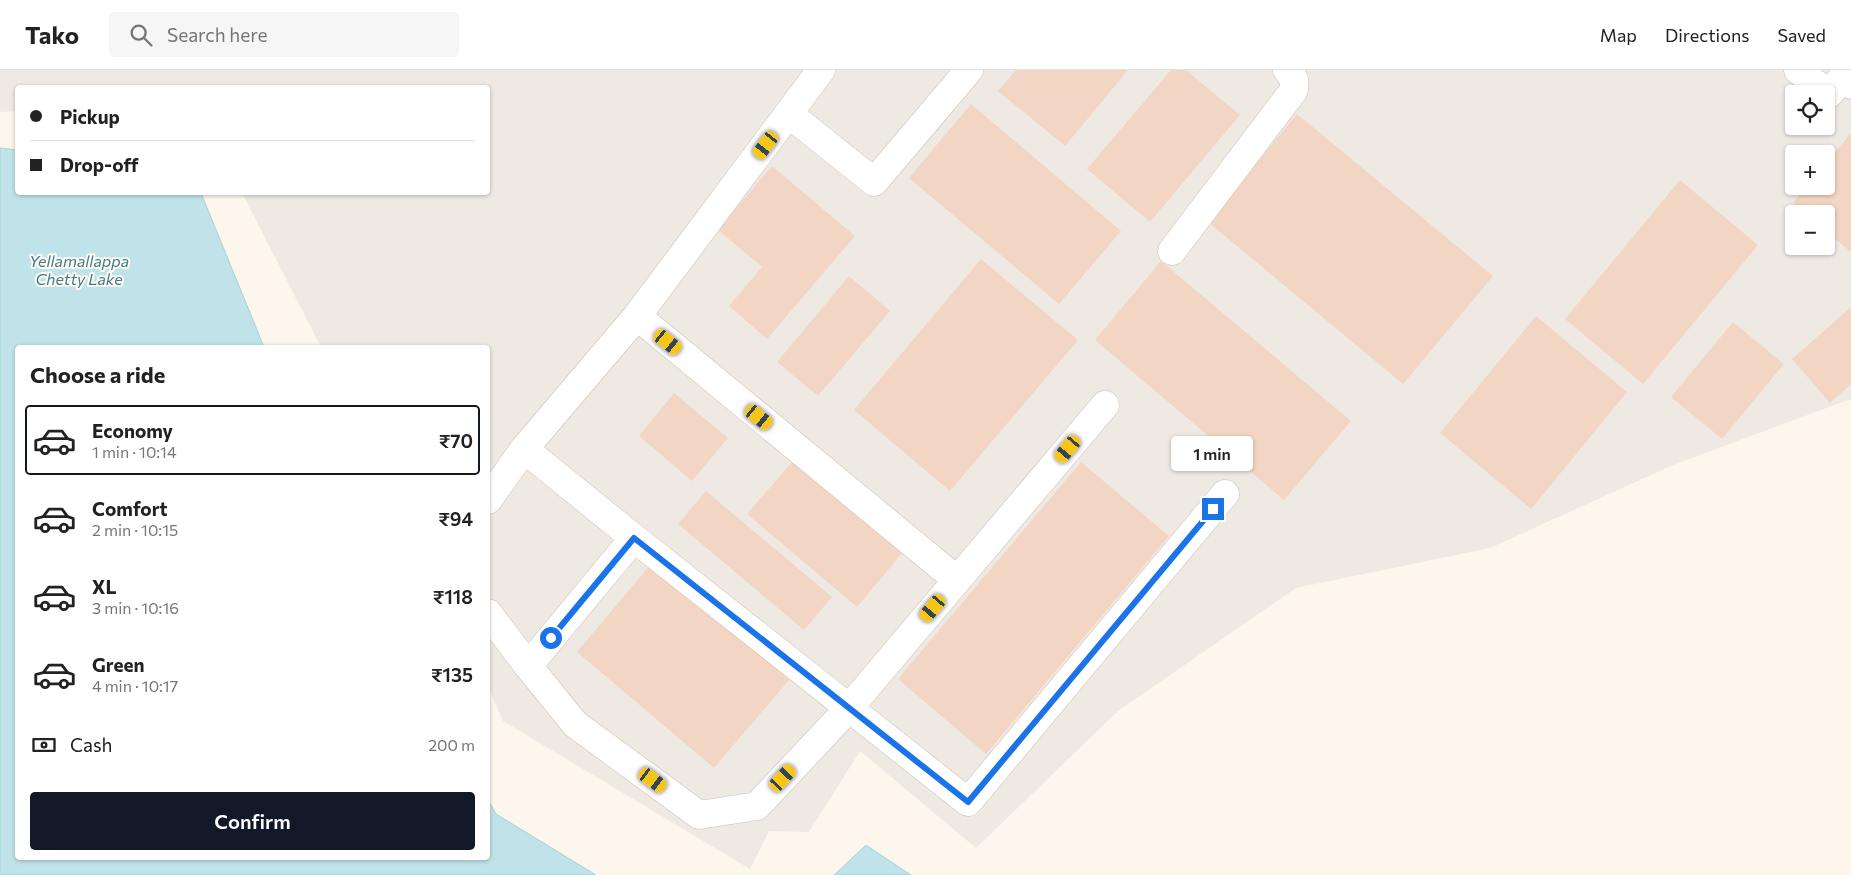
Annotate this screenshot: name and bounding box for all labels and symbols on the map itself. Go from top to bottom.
car [750,129,781,161]
water label: Yellamallappa Chetty Lake [29,251,129,288]
car [651,327,684,357]
car [742,402,775,432]
car [1052,433,1083,465]
callout: 1 min [1172,436,1254,472]
route end [1202,498,1224,520]
car [917,592,948,624]
route start [540,627,562,649]
car [767,762,798,794]
car [636,765,669,795]

